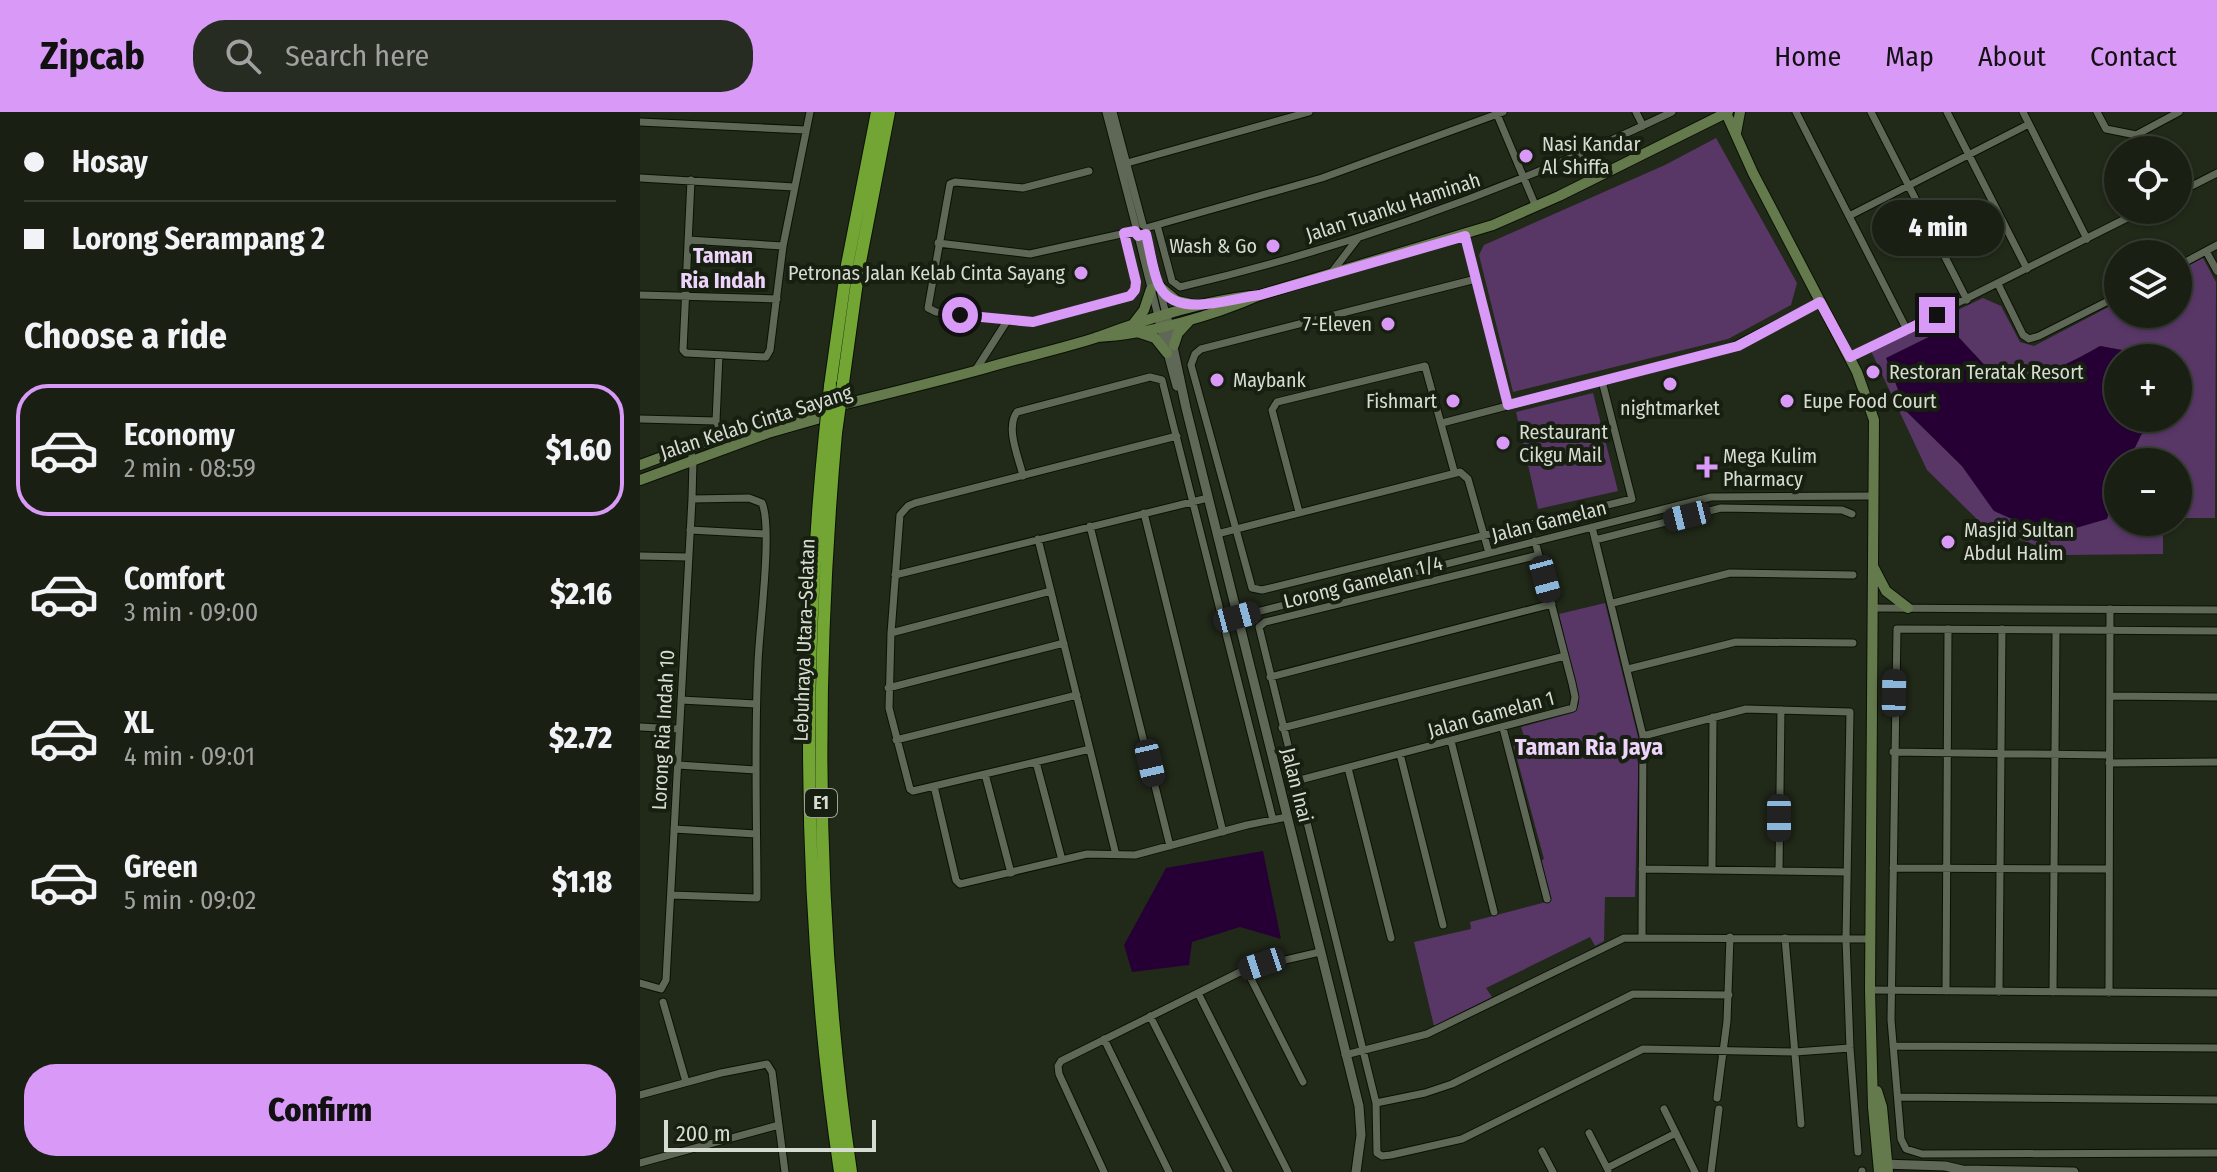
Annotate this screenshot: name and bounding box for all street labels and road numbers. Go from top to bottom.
street label: Jalan Tuanku Haminah [1303,167,1483,247]
street label: Jalan Kelab Cinta Sayang [657,379,855,464]
street label: Jalan Gamelan [1489,495,1609,547]
street label: Lebuhraya Utara–Selatan [788,538,820,742]
street label: Lorong Gamelan 1/4 [1281,551,1445,613]
street label: Lorong Ria Indah 10 [647,649,679,811]
street label: Jalan Gamelan 1 [1425,686,1557,742]
street label: Jalan Inai [1276,745,1318,825]
road number: E1 [805,789,837,817]

